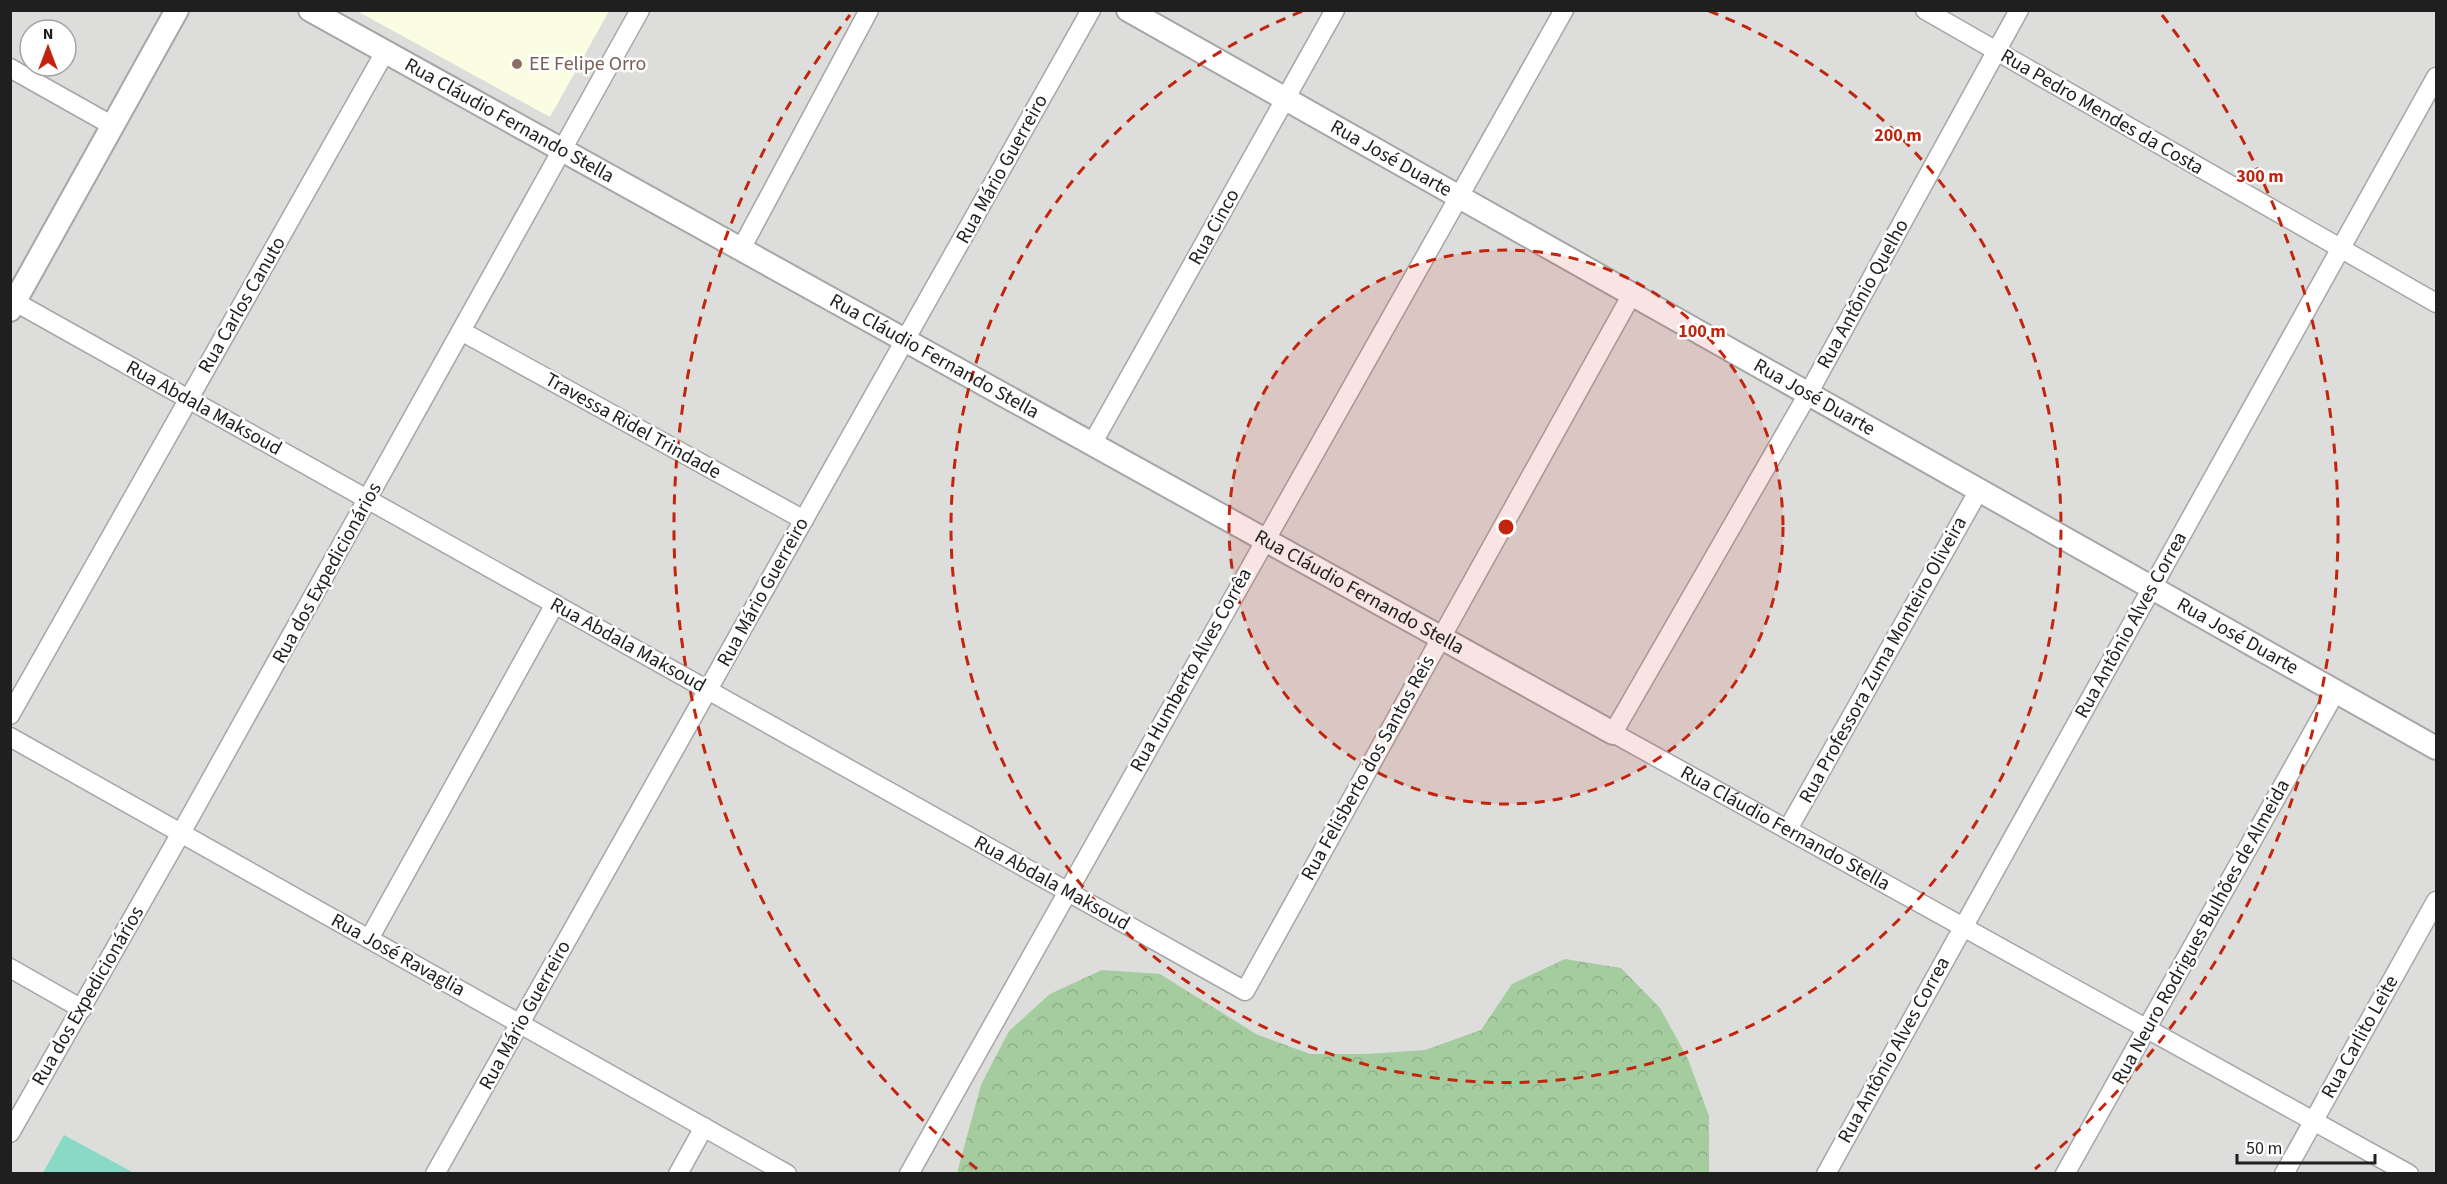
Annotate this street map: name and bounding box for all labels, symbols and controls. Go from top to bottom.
north arrow [18,18,78,78]
text: N [43,23,53,45]
street label: Rua Pedro Mendes da Costa [1995,42,2209,182]
place label: EE Felipe Orro [529,50,646,78]
street label: Rua Cláudio Fernando Stella [399,51,619,190]
marker: EE Felipe Orro [510,57,524,71]
street label: Rua Mário Guerreiro [949,89,1055,249]
street label: Rua José Duarte [1325,113,1457,204]
text: 200 m [1874,123,1922,148]
text: 300 m [2236,164,2284,189]
street label: Rua Cinco [1182,184,1246,270]
street label: Rua Antônio Quelho [1810,214,1916,374]
street label: Rua Carlos Canuto [191,231,293,379]
street label: Rua Cláudio Fernando Stella [824,287,1044,426]
text: 100 m [1678,319,1726,344]
street label: Rua José Duarte [1748,352,1880,443]
street label: Rua Abdala Maksoud [121,353,287,463]
street label: Travessa Ridel Trindade [540,366,726,486]
street label: Rua dos Expedicionários [265,477,389,669]
street label: Rua Mário Guerreiro [710,512,816,672]
street label: Rua Professora Zuma Monteiro Oliveira [1792,512,1974,808]
centre of rings [1496,517,1516,537]
street label: Rua Cláudio Fernando Stella [1249,523,1469,662]
street label: Rua Antônio Alves Correa [2068,527,2194,723]
street label: Rua Humberto Alves Corrêa [1123,563,1259,777]
street label: Rua Abdala Maksoud [545,590,711,700]
street label: Rua José Duarte [2172,590,2304,682]
street label: Rua Felisberto dos Santos Reis [1294,650,1442,886]
street label: Rua Cláudio Fernando Stella [1675,759,1895,898]
street label: Rua Neuro Rodrigues Bulhões de Almeida [2105,774,2297,1090]
street label: Rua Abdala Maksoud [969,828,1135,938]
street label: Rua dos Expedicionários [25,901,151,1091]
street label: Rua José Ravaglia [326,906,470,1004]
street label: Rua Mário Guerreiro [472,935,578,1095]
street label: Rua Antônio Alves Correa [1831,952,1957,1148]
street label: Rua Carlito Leite [2315,970,2405,1104]
scale bar [2237,1127,2375,1165]
text: 50 m [2246,1136,2282,1161]

